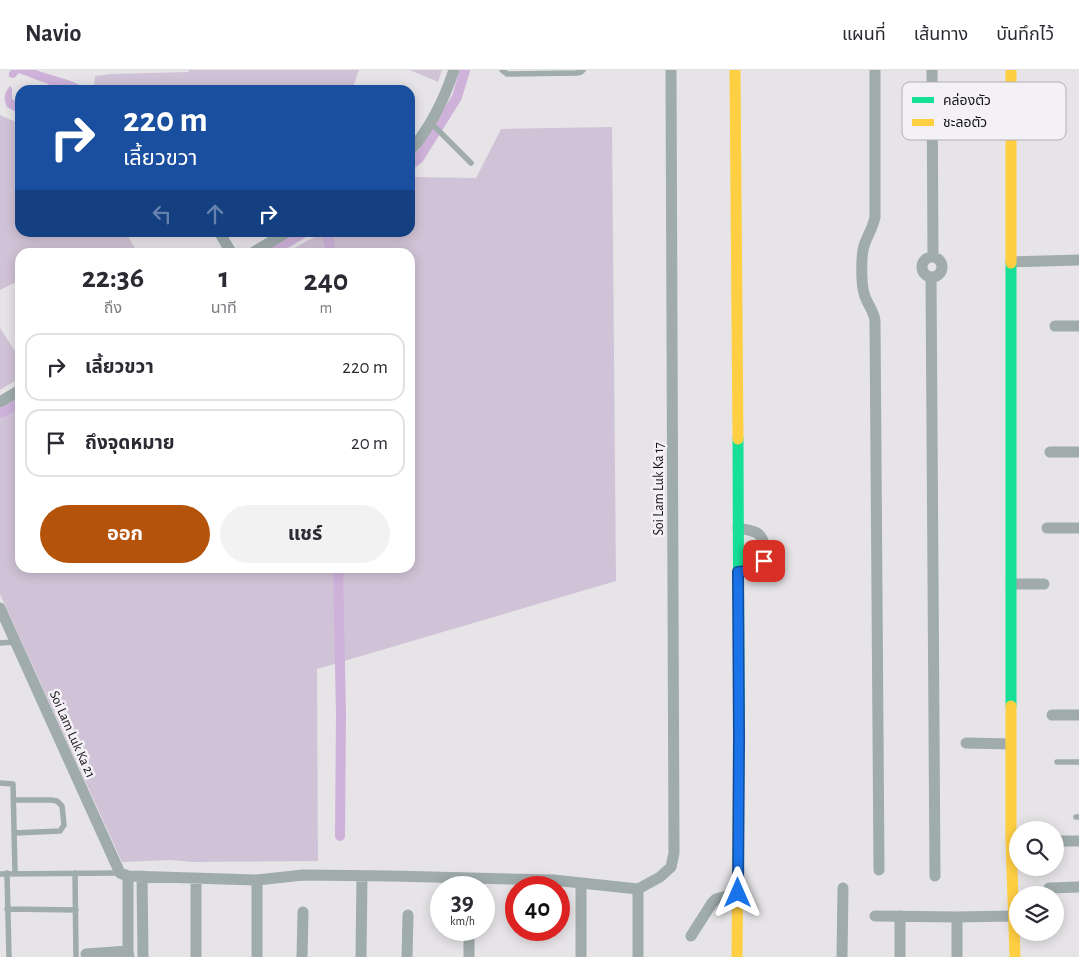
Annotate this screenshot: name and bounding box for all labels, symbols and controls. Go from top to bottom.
text: Navio [25,22,81,46]
text: แผนที่ [842,26,886,44]
text: เส้นทาง [914,26,968,44]
text: บันทึกไว้ [996,26,1054,44]
legend [902,82,1066,140]
text: คล่องตัว [943,92,991,108]
text: 220 m [123,103,208,138]
icon: right [40,105,105,170]
text: ชะลอตัว [943,115,987,130]
text: เลี้ยวขวา [123,147,198,169]
icon: left [148,200,176,228]
icon: ahead [201,200,229,228]
icon: right [254,200,282,228]
text: 22:36 [82,263,144,293]
text: 1 [218,263,229,293]
text: 240 [304,266,348,296]
text: ถึง [104,300,122,316]
text: นาที [211,300,237,316]
text: m [320,300,332,316]
icon: right [42,353,70,381]
text: เลี้ยวขวา [85,358,154,377]
text: 220 m [342,358,388,377]
icon: arrive [42,429,70,457]
text: ถึงจุดหมาย [85,434,175,453]
text: 20 m [351,434,388,453]
street label: Soi Lam Luk Ka 17 [652,442,666,536]
button: ออก [40,505,210,563]
button: แชร์ [220,505,390,563]
pin [743,540,785,582]
icon: arrive [750,547,778,575]
street label: Soi Lam Luk Ka 21 [47,689,98,780]
map controls [1009,821,1064,941]
button: search [1009,821,1064,876]
position arrow [711,866,763,918]
speed limit sign: 40 [505,876,570,941]
button: layers [1009,886,1064,941]
text: 39 [451,890,474,915]
text: km/h [450,915,475,927]

